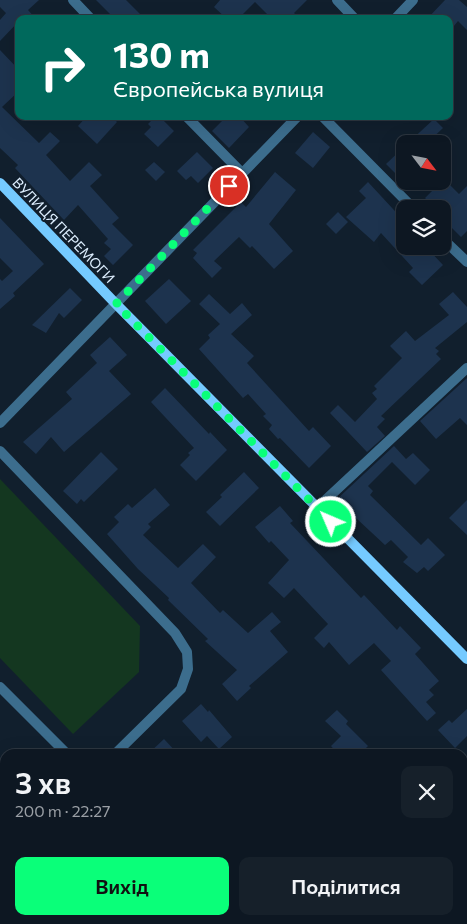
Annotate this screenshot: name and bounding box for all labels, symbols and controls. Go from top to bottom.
text: 130 m [113,32,210,75]
icon: right [30,35,95,100]
text: Європейська вулиця [113,75,324,102]
north arrow [396,135,451,190]
map controls [396,135,451,255]
pin [208,165,250,207]
icon: arrive [215,172,243,200]
street label: ВУЛИЦЯ ПЕРЕМОГИ [9,174,119,286]
button: layers [396,200,451,255]
position arrow [304,495,356,547]
text: 3 хв [15,763,71,800]
button: close [401,766,453,818]
text: 200 m · 22:27 [15,801,110,820]
button: Вихід [15,857,229,915]
button: Поділитися [239,857,453,915]

